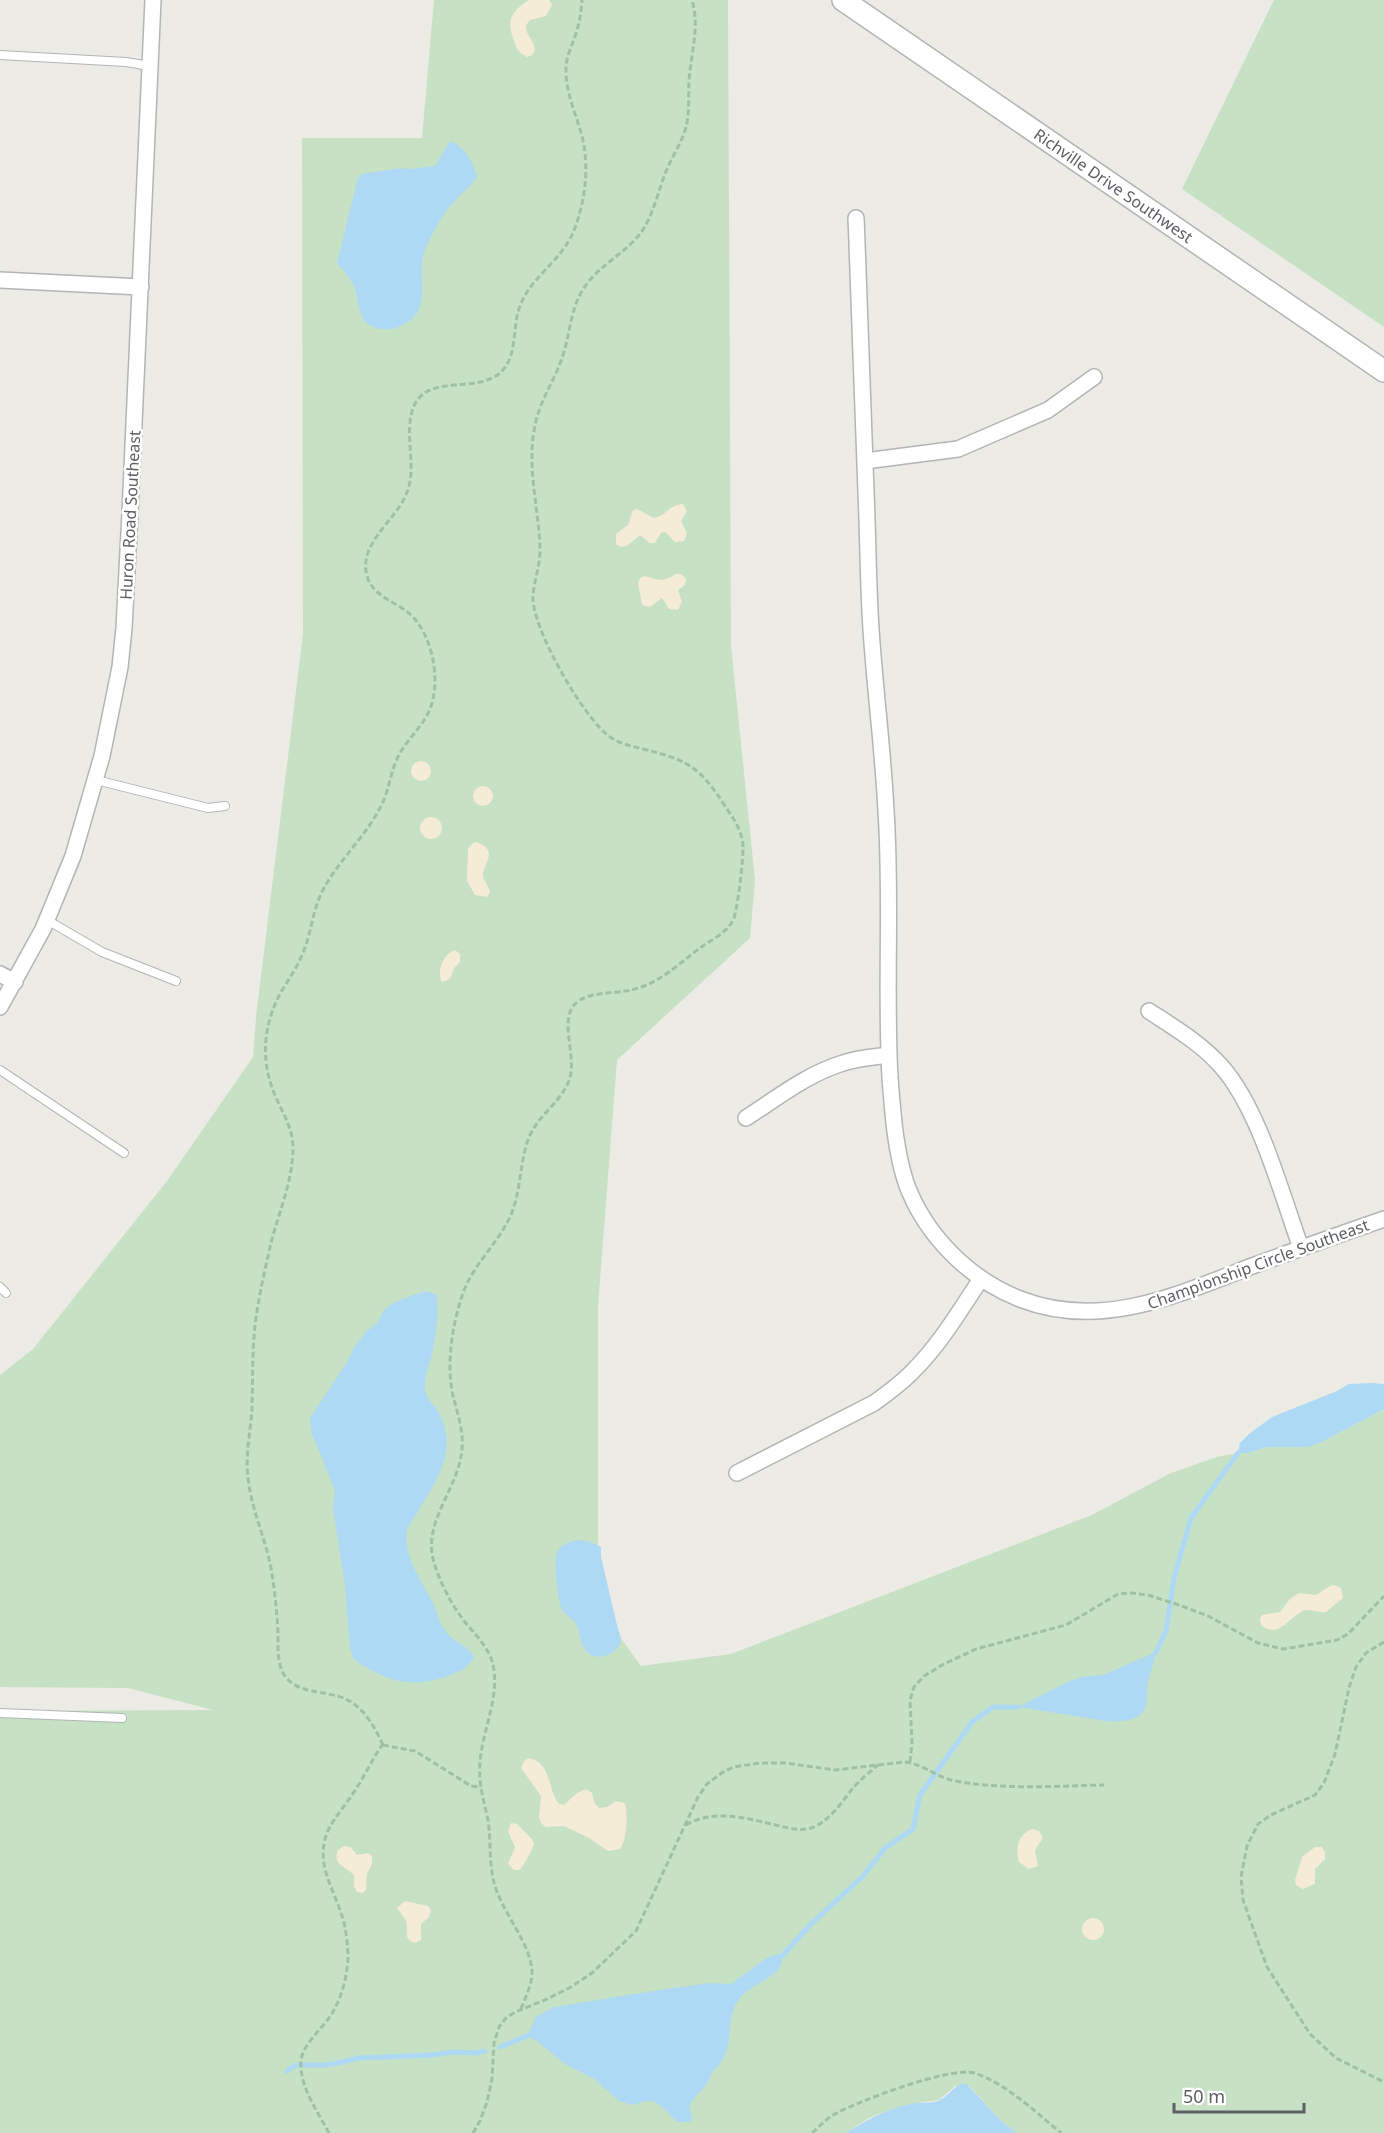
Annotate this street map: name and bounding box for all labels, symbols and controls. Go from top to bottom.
street label: Richville Drive Southwest [1030,123,1198,248]
street label: Huron Road Southeast [115,429,145,600]
street label: Championship Circle Southeast [1144,1214,1372,1314]
scale bar [1174,2076,1304,2114]
text: 50 m [1183,2084,1225,2108]

